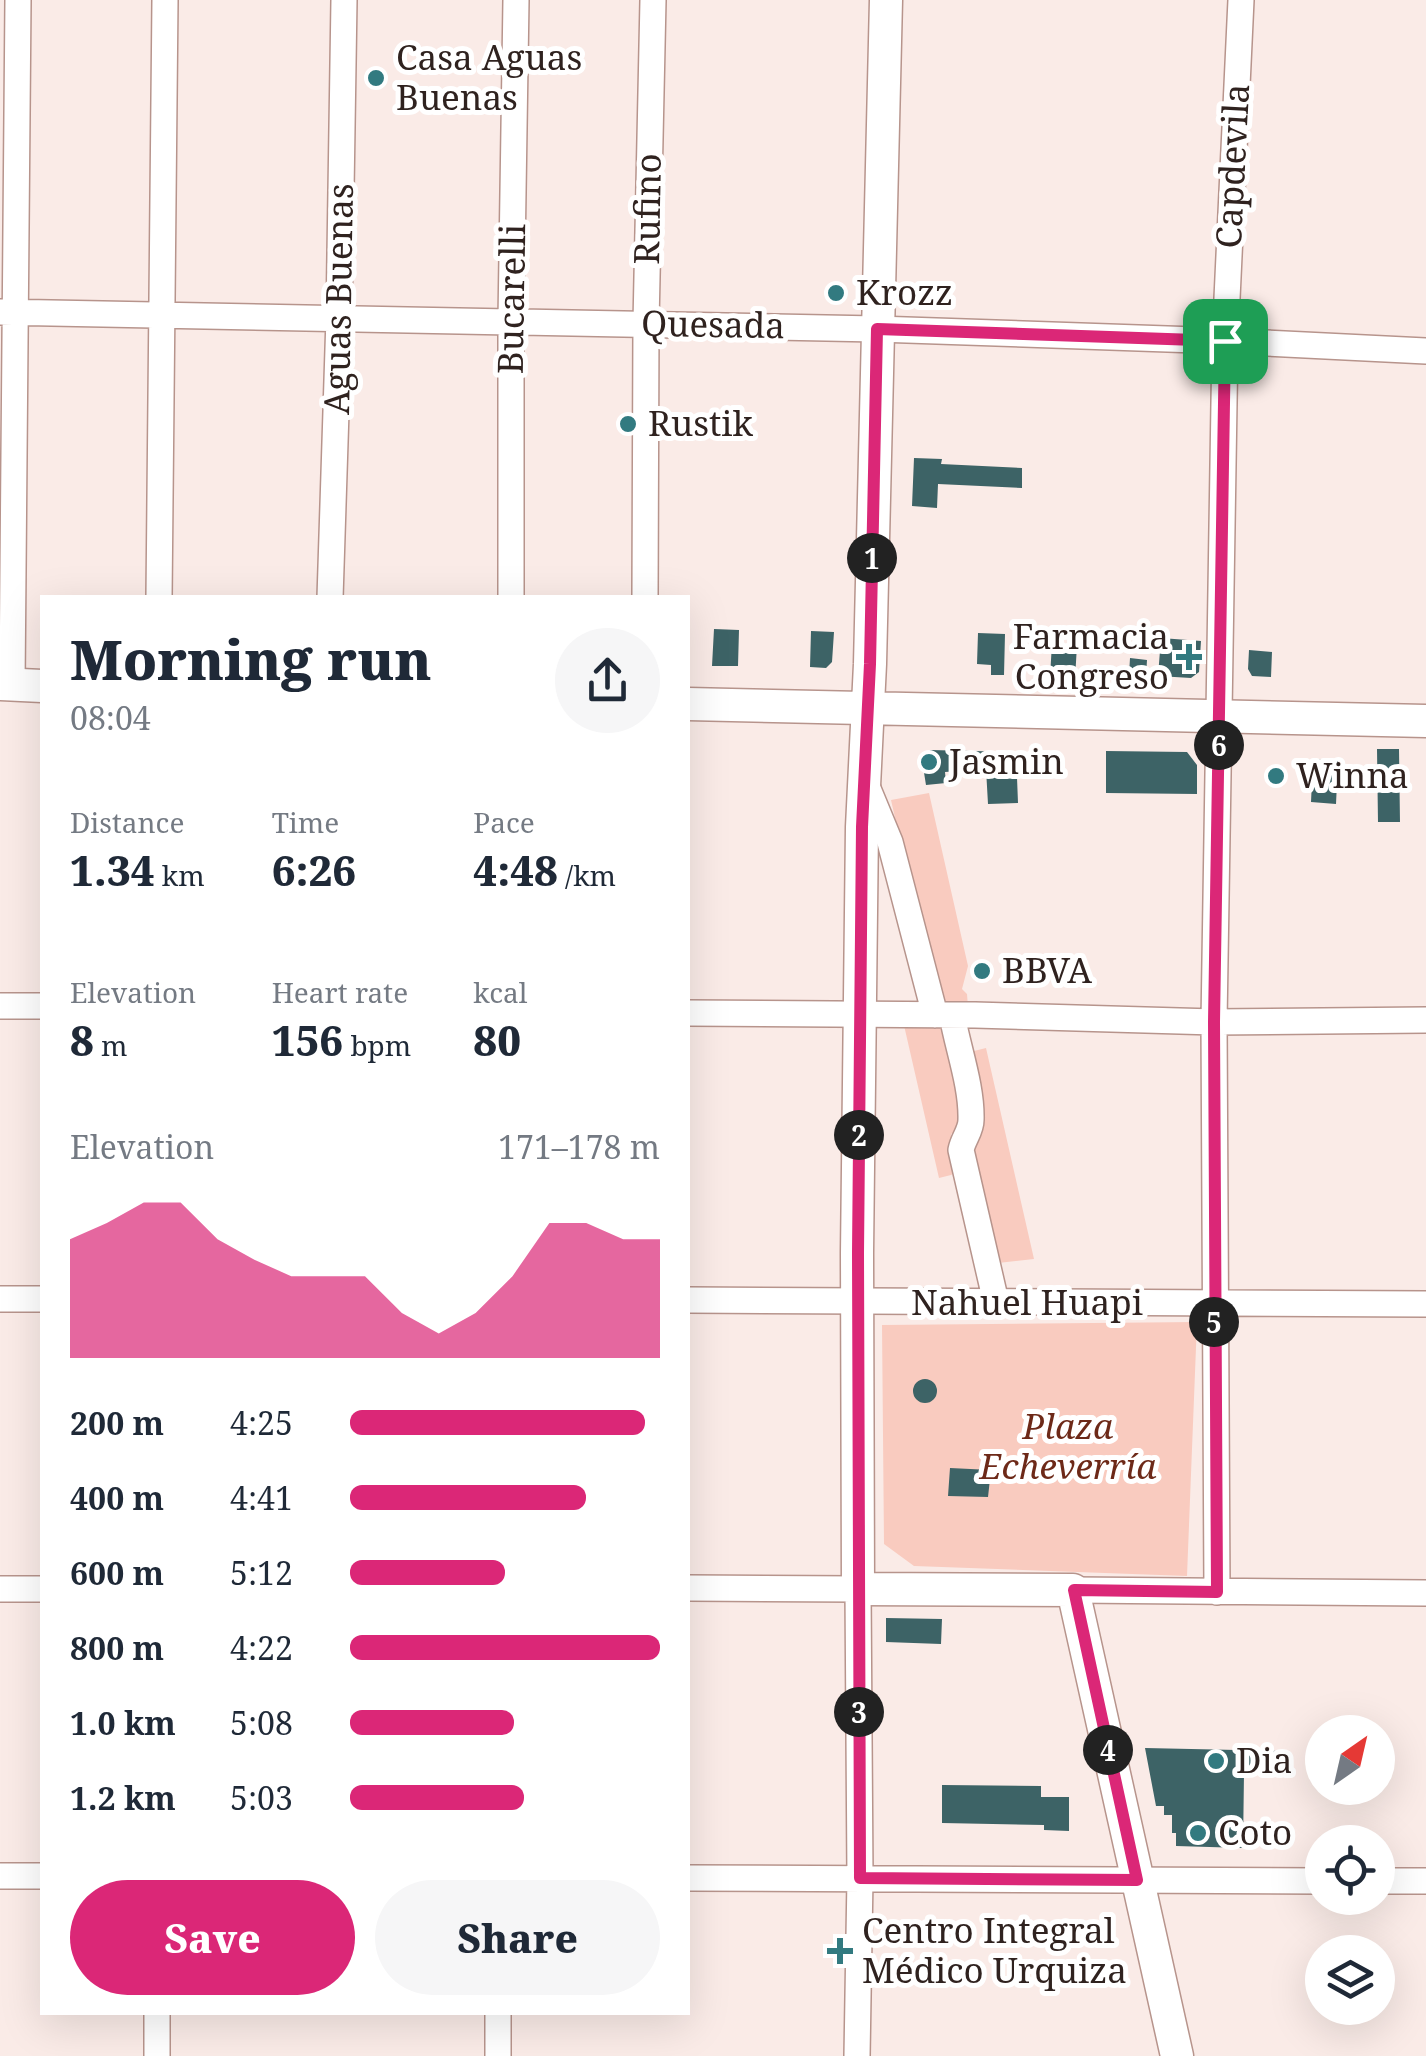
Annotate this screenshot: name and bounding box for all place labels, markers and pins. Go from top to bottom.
place label: Casa Aguas Buenas [396,33,582,120]
marker: Casa Aguas Buenas [365,67,387,89]
place label: Krozz [856,268,953,315]
marker: Krozz [825,282,847,304]
pin [1183,299,1268,384]
place label: Rustik [648,399,753,446]
marker: Rustik [617,413,639,435]
pin: 1 [847,533,897,583]
place label: Farmacia Congreso [1013,612,1169,699]
marker: Farmacia Congreso [1178,646,1200,668]
pin: 6 [1194,720,1244,770]
place label: Jasmin [948,737,1064,784]
marker: Jasmin [918,751,940,773]
place label: Winna [1296,751,1409,798]
marker: Winna [1265,765,1287,787]
place label: BBVA [1002,946,1092,993]
marker: BBVA [971,960,993,982]
pin: 2 [834,1110,884,1160]
pin: 5 [1189,1297,1239,1347]
pin: 3 [834,1687,884,1737]
pin: 4 [1083,1725,1133,1775]
place label: Dia [1236,1736,1292,1783]
marker: Dia [1205,1750,1227,1772]
place label: Coto [1218,1808,1292,1855]
marker: Coto [1187,1822,1209,1844]
place label: Centro Integral Médico Urquiza [862,1906,1127,1993]
marker: Centro Integral Médico Urquiza [827,1938,853,1964]

